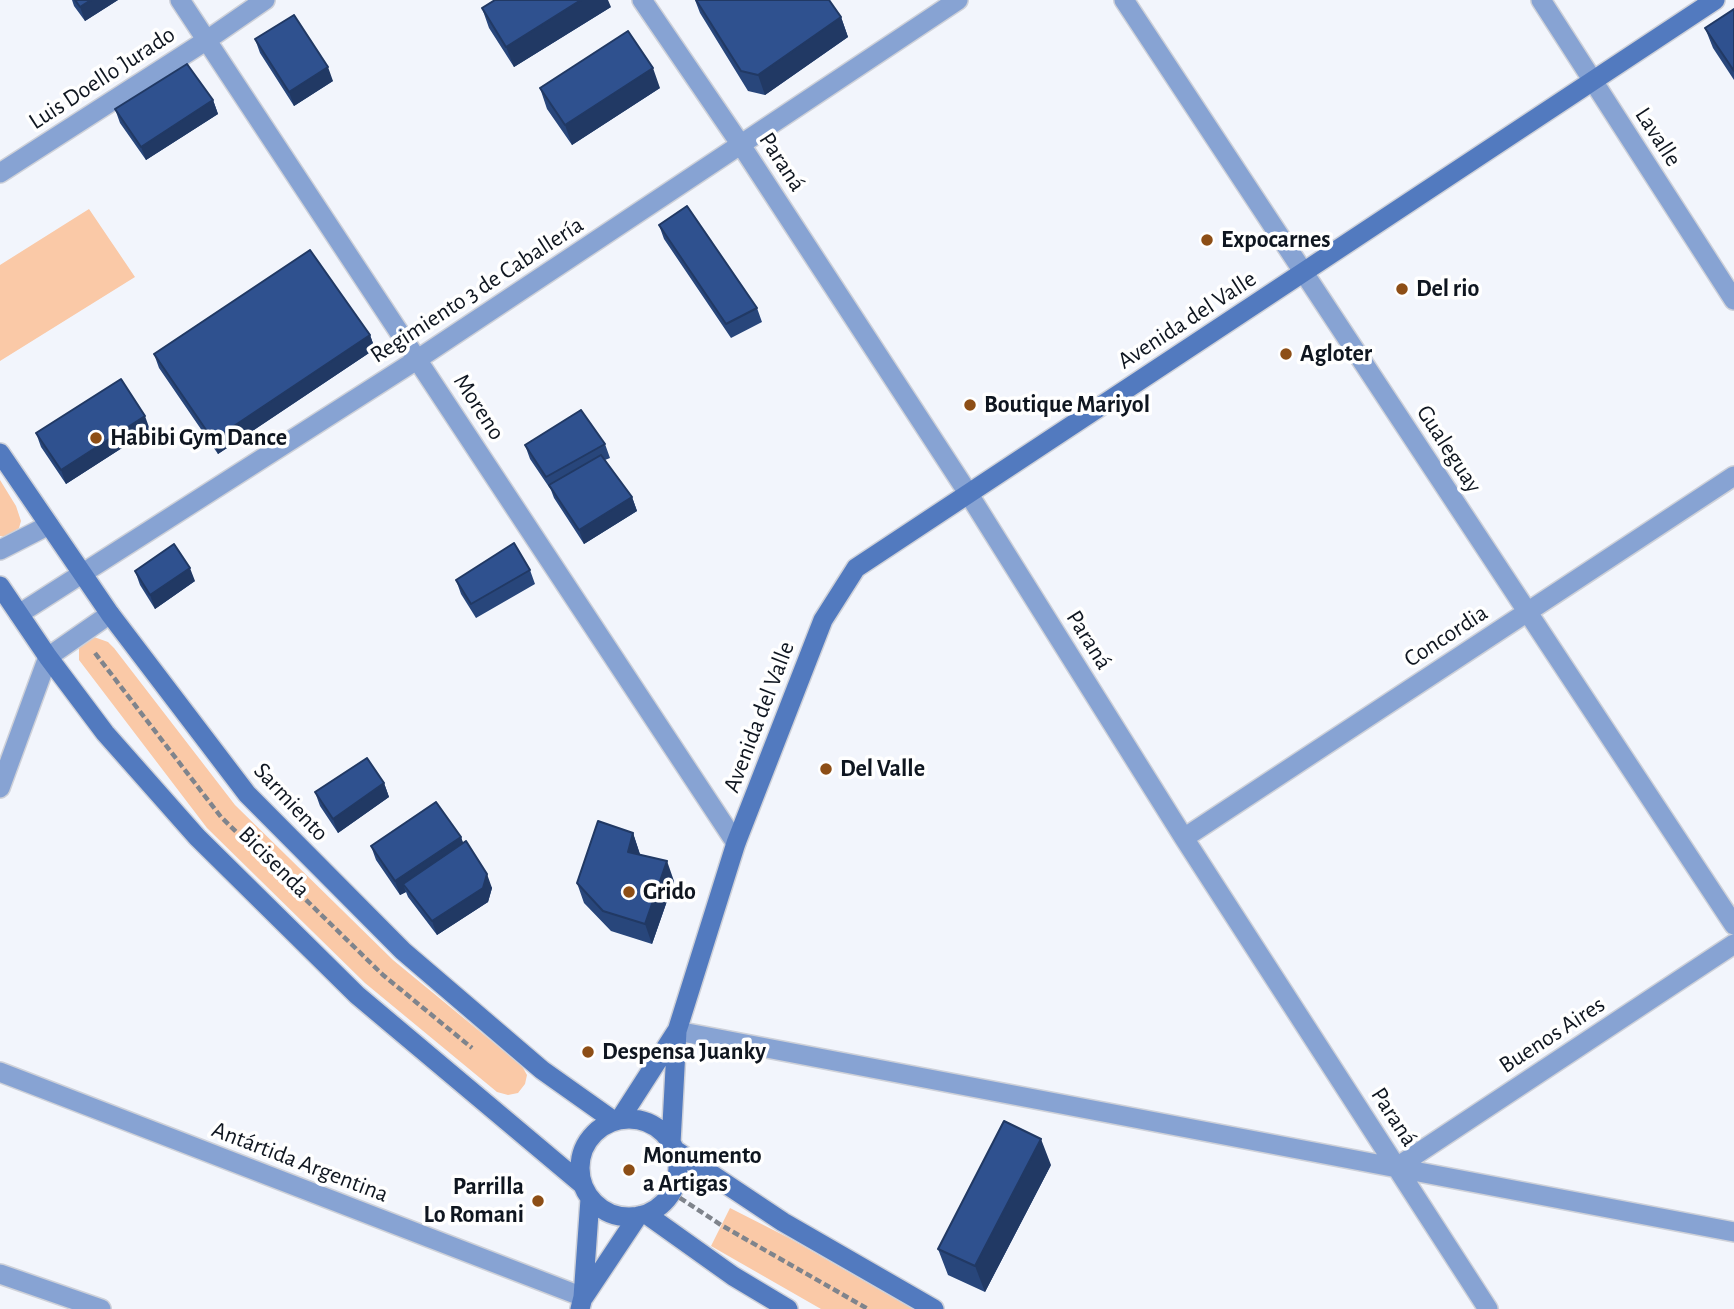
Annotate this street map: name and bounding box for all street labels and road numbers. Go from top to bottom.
street label: Luis Doello Jurado [23,20,181,136]
street label: Lavalle [1628,102,1688,172]
street label: Paraná [752,127,812,197]
street label: Regimiento 3 de Caballería [365,210,589,370]
street label: Avenida del Valle [1112,264,1262,376]
street label: Moreno [447,369,511,445]
street label: Gualeguay [1410,400,1488,498]
street label: Concordia [1399,598,1493,674]
street label: Paraná [1060,605,1118,675]
street label: Avenida del Valle [717,637,801,797]
street label: Sarmiento [247,757,335,847]
street label: Bicisenda [232,820,316,904]
street label: Buenos Aires [1494,990,1610,1080]
street label: Paraná [1364,1082,1424,1152]
street label: Antártida Argentina [208,1115,392,1209]

